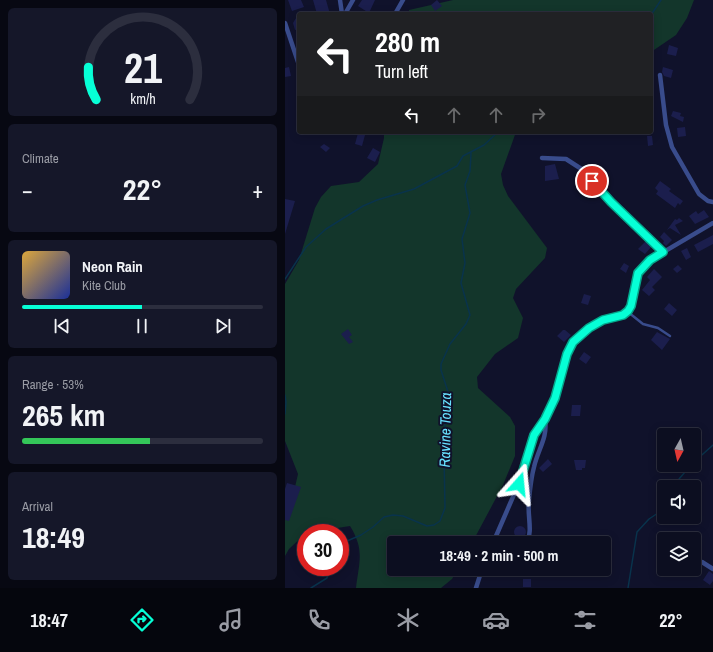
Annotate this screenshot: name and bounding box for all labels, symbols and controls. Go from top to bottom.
text: 280 m [375,23,440,61]
icon: left [309,28,361,80]
text: 21 [124,40,161,96]
text: Turn left [375,59,428,84]
text: km/h [130,89,155,108]
icon: left [401,104,423,126]
icon: ahead [443,104,465,126]
icon: ahead [485,104,507,126]
icon: right [527,104,549,126]
text: Climate [22,150,59,167]
pin [575,164,609,198]
text: 22° [123,169,162,209]
icon: arrive [581,170,603,192]
text: − [22,175,33,205]
text: + [252,175,263,205]
text: Neon Rain [82,256,143,277]
text: Kite Club [82,277,126,294]
icon: previous [51,315,73,337]
icon: pause [131,315,153,337]
icon: next [212,315,234,337]
text: Range · 53% [22,376,84,393]
water label: Ravine Touza [434,392,456,467]
text: 265 km [22,395,105,435]
north arrow [657,428,701,472]
map controls [657,428,701,576]
position arrow [498,463,540,505]
button: sound [657,480,701,524]
text: Arrival [22,498,53,515]
text: 18:49 [22,517,85,557]
speed limit sign: 30 [297,524,349,576]
button: layers [657,532,701,576]
text: 18:49 · 2 min · 500 m [440,545,558,566]
icon: directions [128,606,156,634]
icon: music [217,606,245,634]
icon: phone [305,606,333,634]
icon: climate [394,606,422,634]
icon: car [482,606,510,634]
icon: filters [571,606,599,634]
text: 18:47 [30,608,68,633]
text: 22° [659,608,683,633]

